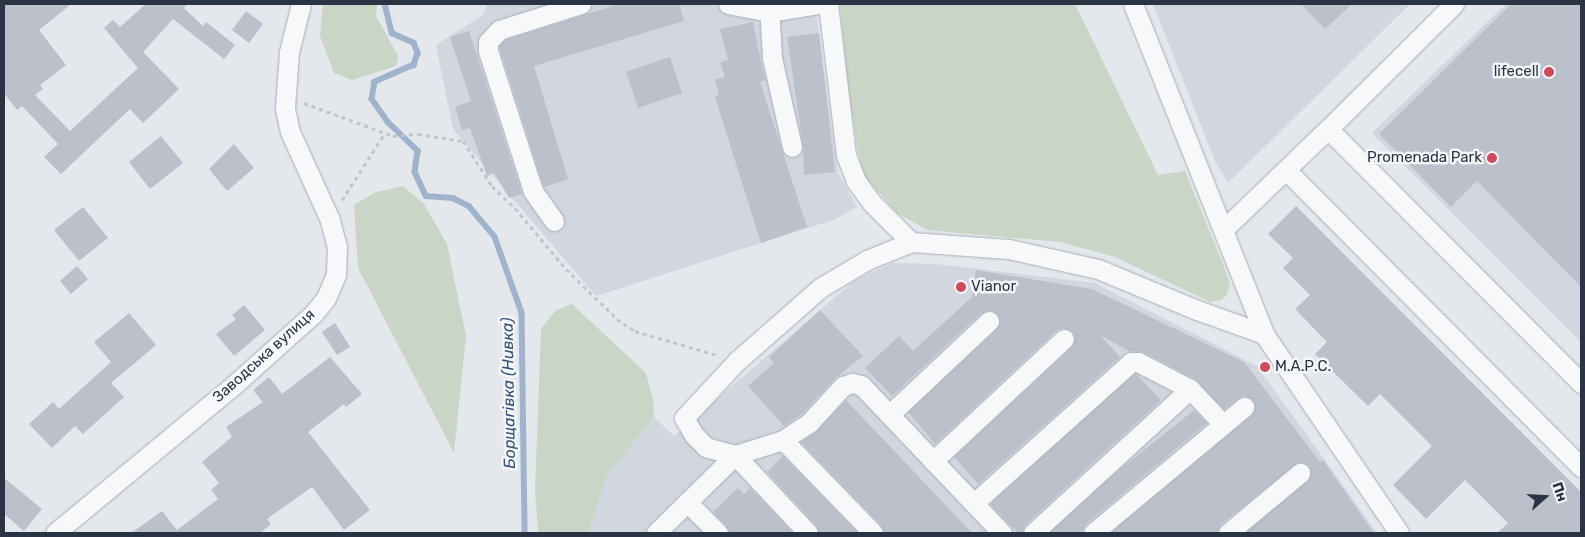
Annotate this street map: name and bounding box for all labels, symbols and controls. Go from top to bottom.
place label: lifecell [1494,63,1539,81]
marker: lifecell [1543,66,1555,78]
place label: Promenada Park [1367,149,1482,167]
marker: Promenada Park [1486,152,1498,164]
place label: Vianor [971,278,1016,296]
marker: Vianor [955,281,967,293]
street label: Заводська вулиця [209,306,319,406]
water label: Борщагівка (Нивка) [498,317,520,469]
place label: М.А.Р.С. [1275,358,1331,376]
marker: М.А.Р.С. [1259,361,1271,373]
north arrow [1520,472,1570,522]
text: Пн [1548,480,1571,504]

